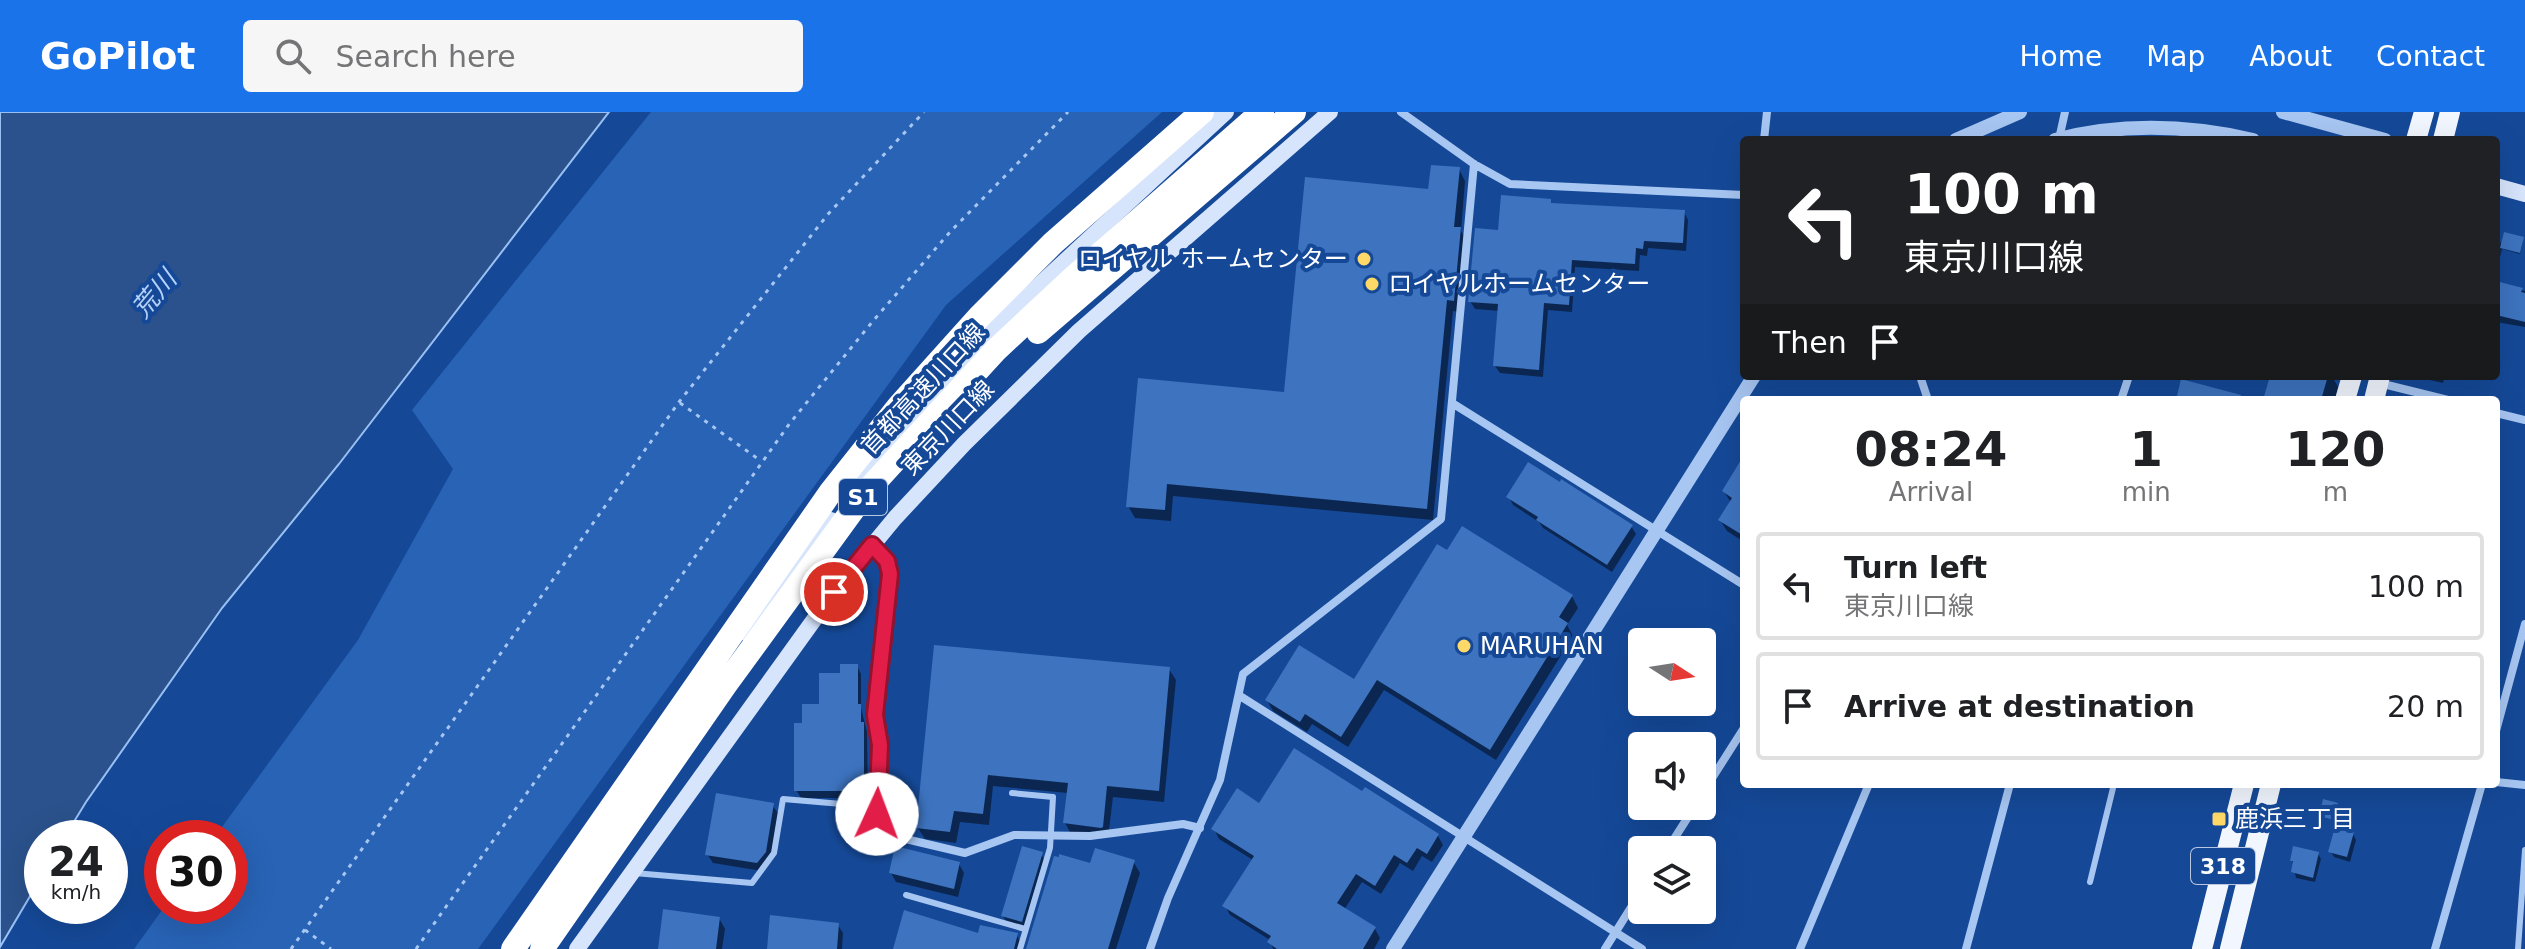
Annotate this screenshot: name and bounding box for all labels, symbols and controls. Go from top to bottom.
search box [243,20,803,92]
text: GoPilot [40,34,195,78]
icon: search [271,34,315,78]
text: Search here [335,39,516,74]
text: Home [2019,40,2102,73]
text: Map [2146,40,2205,73]
text: About [2249,40,2332,73]
text: Contact [2376,40,2485,73]
text: 100 m [1904,161,2099,226]
icon: left [1772,168,1876,272]
text: 東京川口線 [1904,237,2084,278]
place label: ロイヤル ホームセンター [1078,245,1348,273]
marker: ロイヤル ホームセンター [1355,250,1373,268]
water label: 荒川 [126,262,184,324]
place label: ロイヤルホームセンター [1388,270,1651,298]
marker: ロイヤルホームセンター [1363,275,1381,293]
street label: 首都高速川口線 [855,318,991,460]
icon: arrive [1863,320,1907,364]
text: Then [1772,325,1847,360]
street label: 東京川口線 [896,375,1000,481]
text: 08:24 [1854,421,2007,477]
text: 1 [2130,421,2163,477]
text: 120 [2285,421,2385,477]
text: Arrival [1889,477,1973,507]
text: min [2122,477,2171,507]
text: m [2323,477,2348,507]
road number: S1 [839,479,887,515]
text: Turn left [1844,550,1987,585]
pin [800,558,868,626]
icon: left [1776,564,1820,608]
text: 100 m [2368,569,2464,604]
icon: arrive [812,570,856,614]
text: 東京川口線 [1844,591,1974,621]
north arrow [1628,628,1716,716]
map controls [1628,628,1716,924]
place label: MARUHAN [1480,632,1604,660]
marker: MARUHAN [1455,637,1473,655]
icon: arrive [1776,684,1820,728]
text: Arrive at destination [1844,689,2195,724]
text: 20 m [2387,689,2464,724]
button: sound [1628,732,1716,820]
position arrow [835,772,919,856]
place label: 鹿浜三丁目 [2235,805,2355,833]
marker: 鹿浜三丁目 [2210,810,2228,828]
speed limit sign: 30 [144,820,248,924]
button: layers [1628,836,1716,924]
text: 24 [48,839,104,885]
road number: 318 [2191,848,2255,884]
text: km/h [51,880,101,904]

